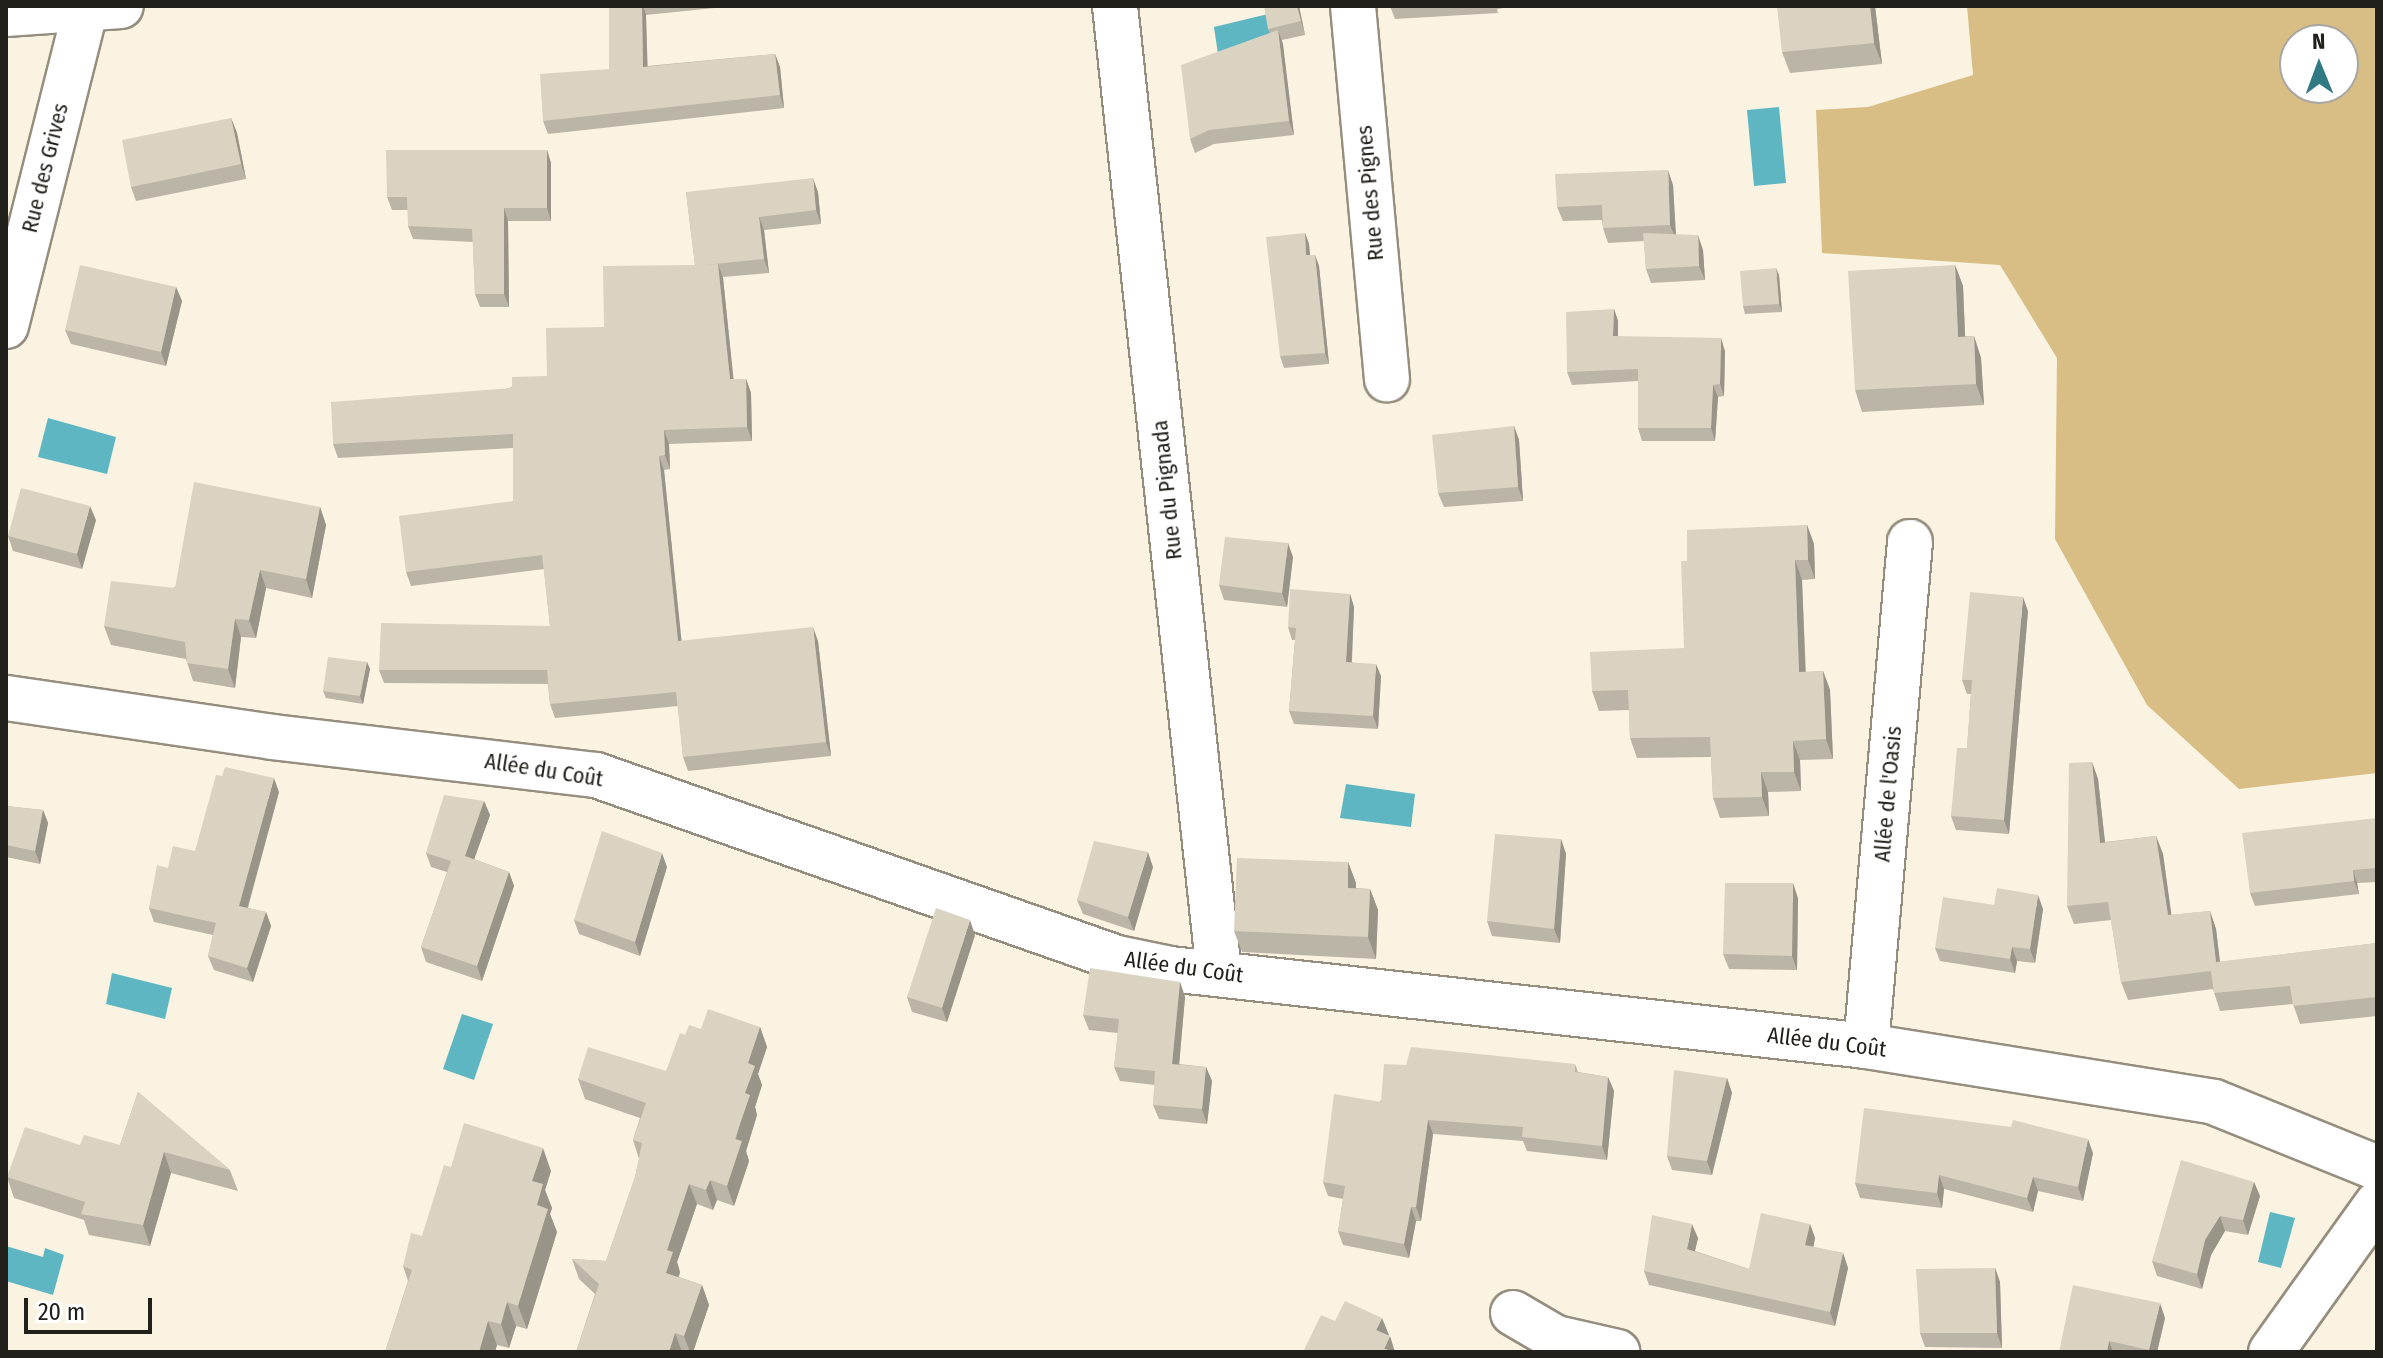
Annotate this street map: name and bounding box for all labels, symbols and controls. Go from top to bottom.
north arrow [2279,24,2359,104]
text: N [2312,28,2325,55]
street label: Rue des Grives [16,101,74,235]
street label: Rue des Pignes [1351,124,1389,262]
street label: Rue du Pignada [1147,419,1187,561]
street label: Allée de l'Oasis [1869,725,1907,863]
street label: Allée du Coût [483,748,605,792]
street label: Allée du Coût [1123,946,1245,988]
street label: Allée du Coût [1766,1022,1888,1062]
scale bar [28,1282,156,1332]
text: 20 m [38,1298,85,1326]

